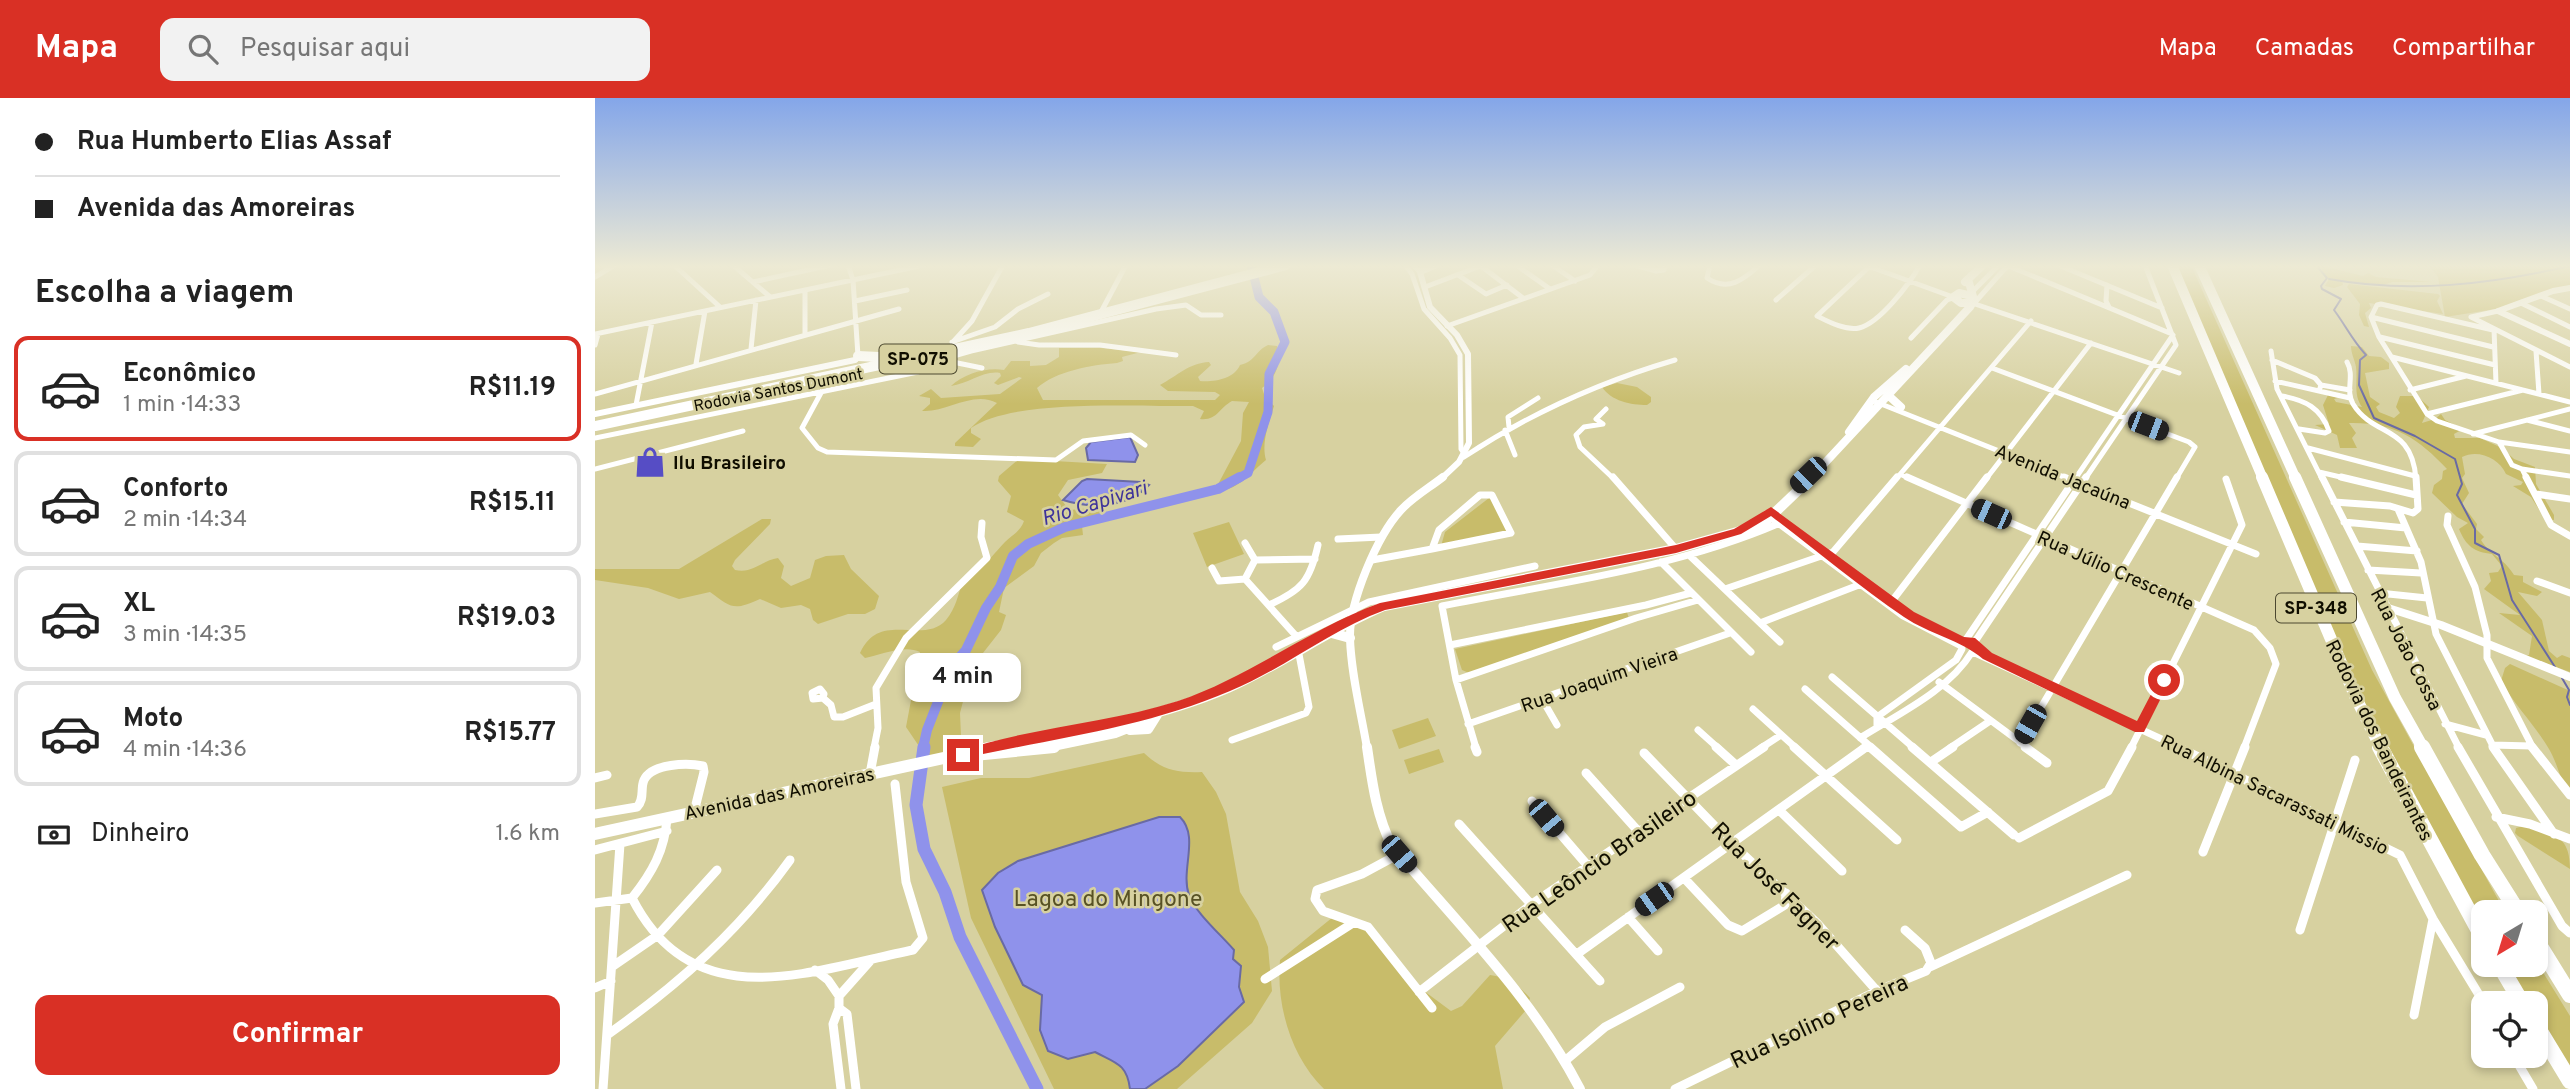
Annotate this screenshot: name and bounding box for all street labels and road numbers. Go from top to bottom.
road number: SP-075 [879,344,957,374]
street label: Rodovia Santos Dumont [692,365,865,417]
street label: Avenida Jacaúna [1991,440,2134,516]
street label: Rua Júlio Crescente [2033,526,2197,617]
street label: Rua João Cossa [2364,585,2446,715]
road number: SP-348 [2276,594,2356,622]
street label: Rodovia dos Bandeirantes [2319,636,2437,845]
street label: Rua Joaquim Vieira [1518,643,1681,719]
street label: Rua Albina Sacarassati Missio [2156,730,2392,861]
street label: Avenida das Amoreiras [682,763,877,827]
street label: Rua Leôncio Brasileiro [1498,785,1703,941]
street label: Rua José Fagner [1704,817,1845,958]
street label: Rua Isolino Pereira [1727,969,1914,1077]

